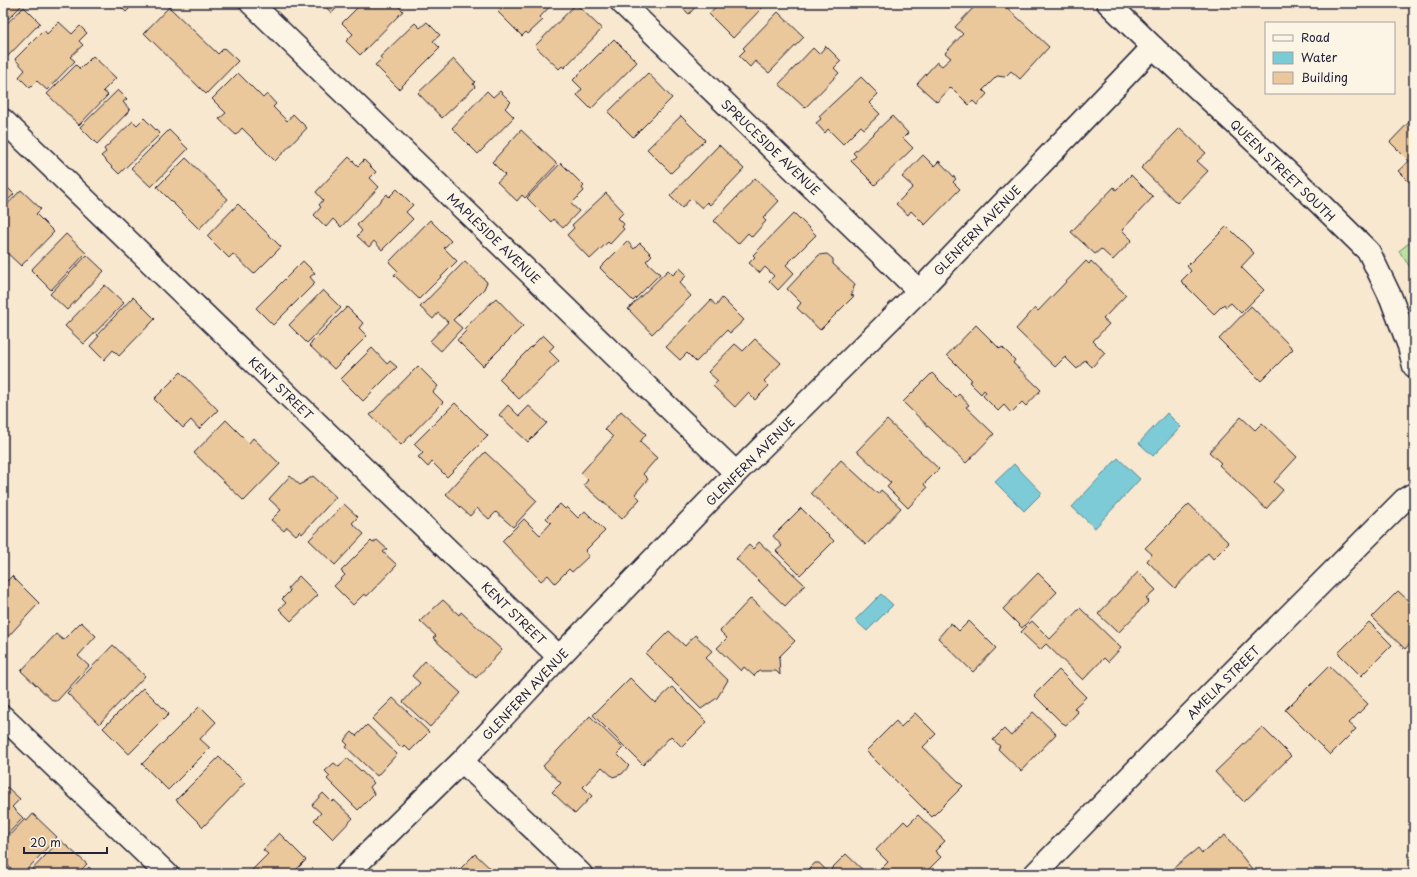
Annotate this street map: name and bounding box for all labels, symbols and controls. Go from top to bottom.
legend [1265,22,1395,94]
text: Road [1301,28,1330,46]
text: Water [1301,48,1338,66]
text: Building [1301,68,1348,86]
street label: SPRUCESIDE AVENUE [718,95,824,199]
street label: QUEEN STREET SOUTH [1226,115,1340,225]
street label: GLENFERN AVENUE [929,181,1025,279]
street label: MAPLESIDE AVENUE [443,189,545,287]
street label: KENT STREET [245,352,318,424]
street label: GLENFERN AVENUE [701,412,799,510]
street label: KENT STREET [478,577,551,649]
street label: AMELIA STREET [1182,641,1264,723]
street label: GLENFERN AVENUE [478,644,572,744]
scale bar [24,829,107,855]
text: 20 m [30,833,61,851]

